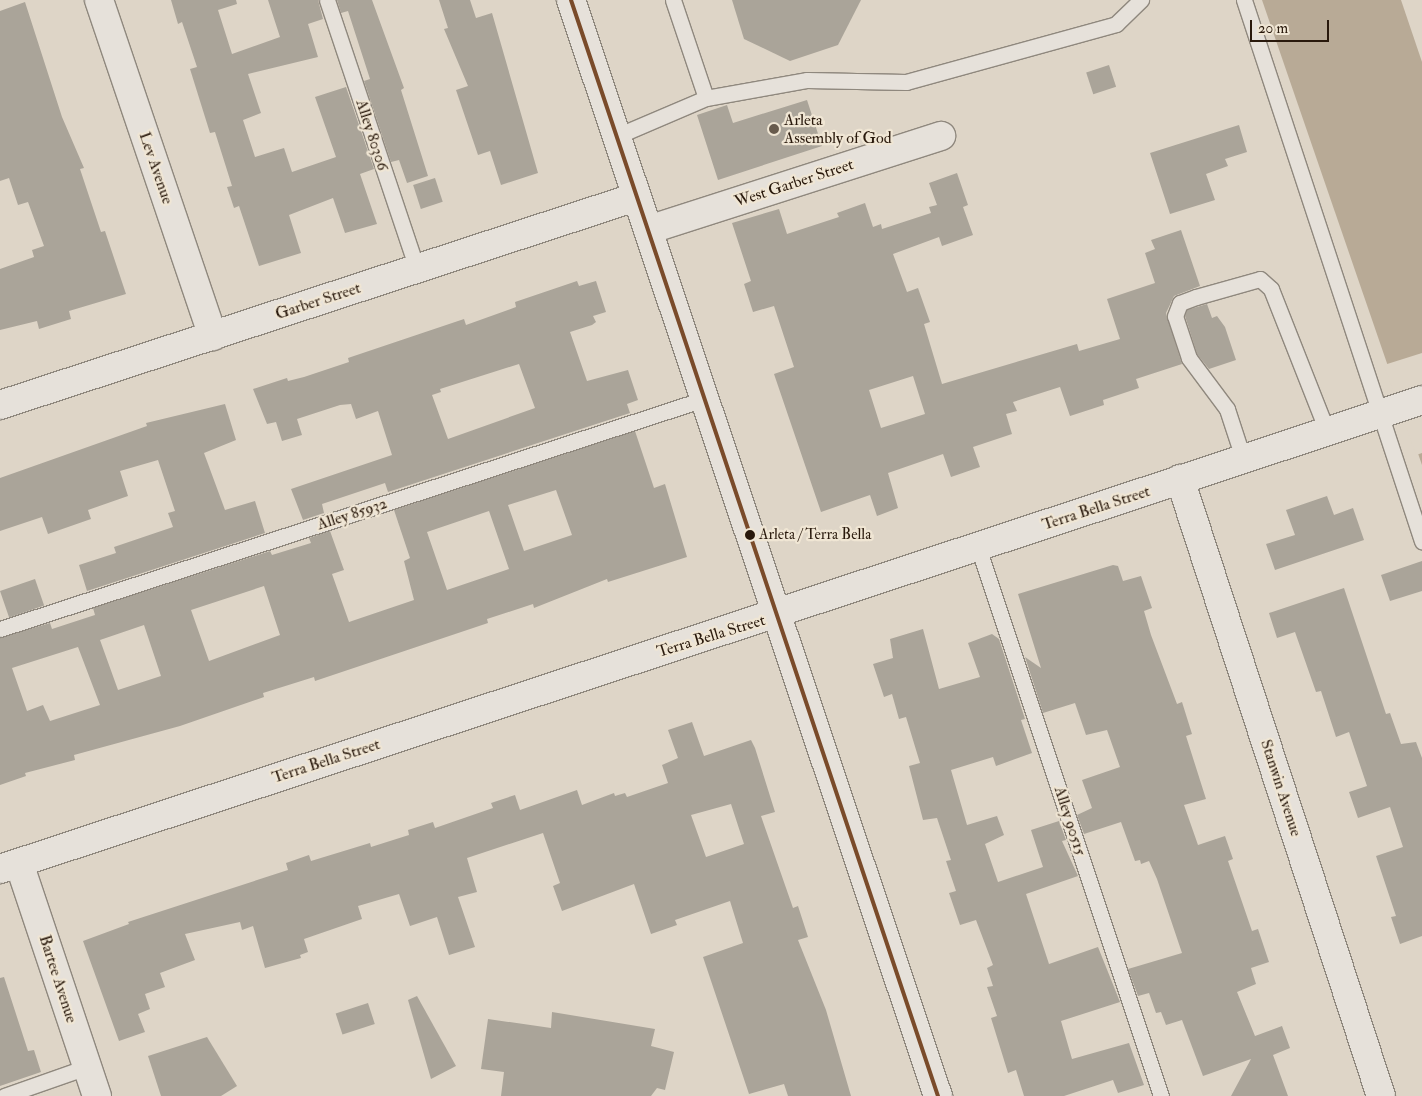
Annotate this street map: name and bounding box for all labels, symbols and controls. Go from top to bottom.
scale bar [1252,10,1331,42]
text: 20 m [1258,19,1288,38]
street label: Alley 80306 [352,97,392,173]
place label: Arleta Assembly of God [784,110,892,148]
marker: Arleta Assembly of God [768,123,780,135]
street label: Lev Avenue [135,129,177,207]
street label: West Garber Street [732,155,856,211]
street label: Garber Street [273,278,363,324]
street label: Terra Bella Street [1040,482,1152,534]
street label: Alley 85932 [315,494,389,534]
place label: Arleta / Terra Bella [759,526,871,544]
marker: Arleta / Terra Bella [745,530,755,540]
street label: Terra Bella Street [655,610,767,662]
street label: Terra Bella Street [270,735,382,787]
street label: Stanwin Avenue [1256,737,1306,839]
street label: Alley 90515 [1050,784,1090,858]
street label: Bartee Avenue [35,933,81,1025]

